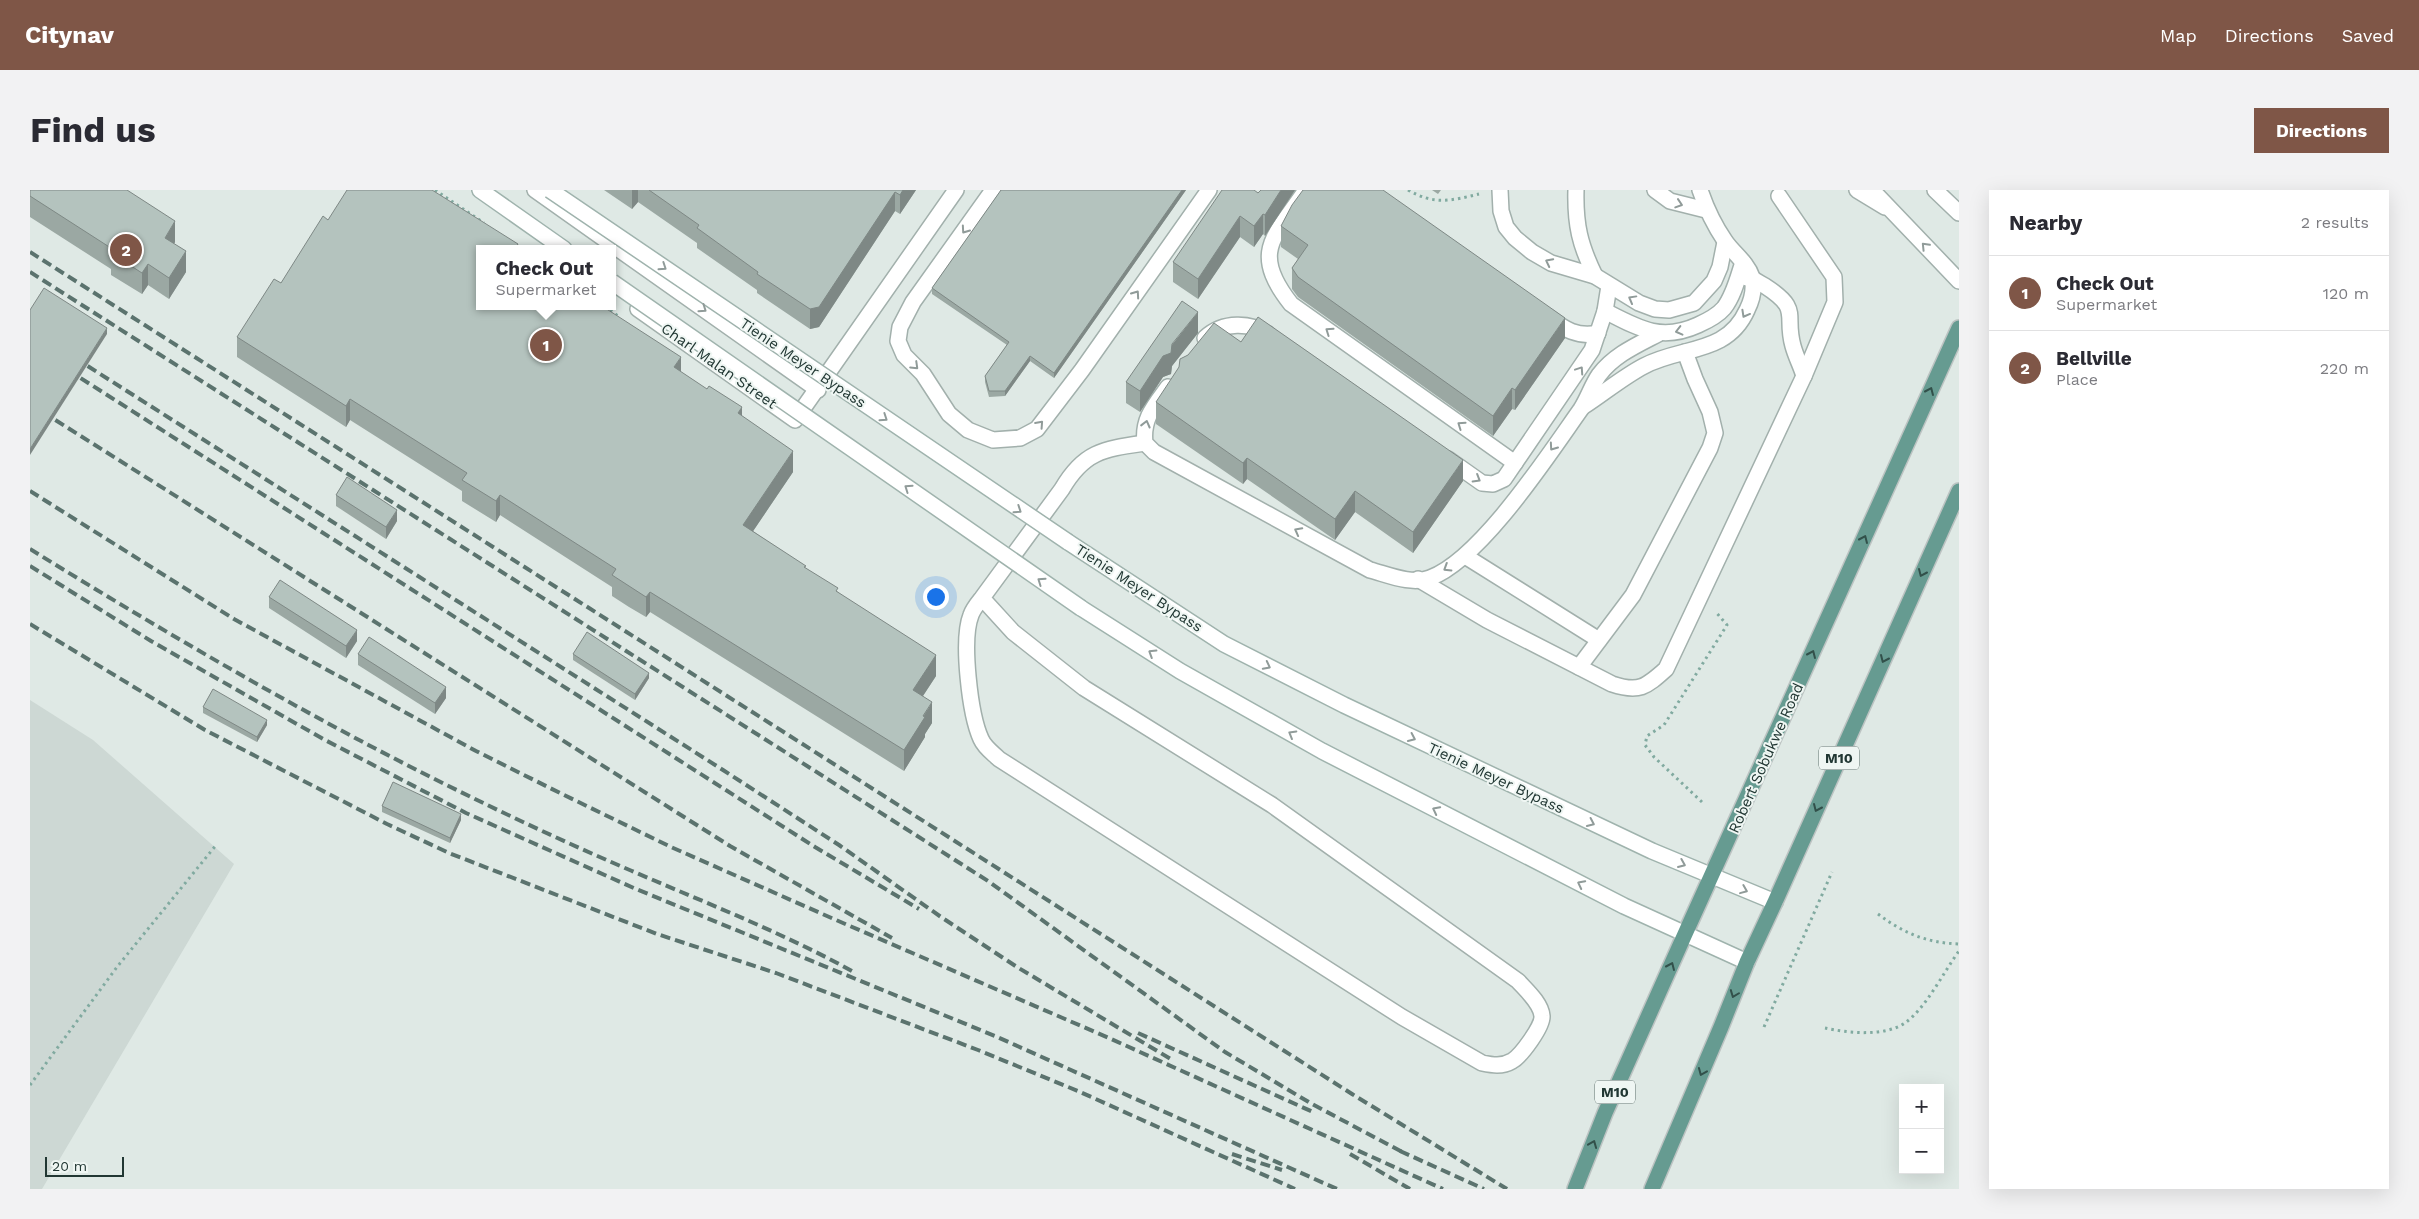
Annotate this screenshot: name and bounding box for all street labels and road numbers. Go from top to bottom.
street label: Tienie Meyer Bypass [737,314,869,412]
street label: Charl Malan Street [658,319,781,413]
street label: Tienie Meyer Bypass [1072,540,1206,636]
street label: Robert Sobukwe Road [1725,680,1807,836]
street label: Tienie Meyer Bypass [1425,739,1567,817]
road number: M10 [1819,746,1859,770]
road number: M10 [1595,1080,1635,1104]

